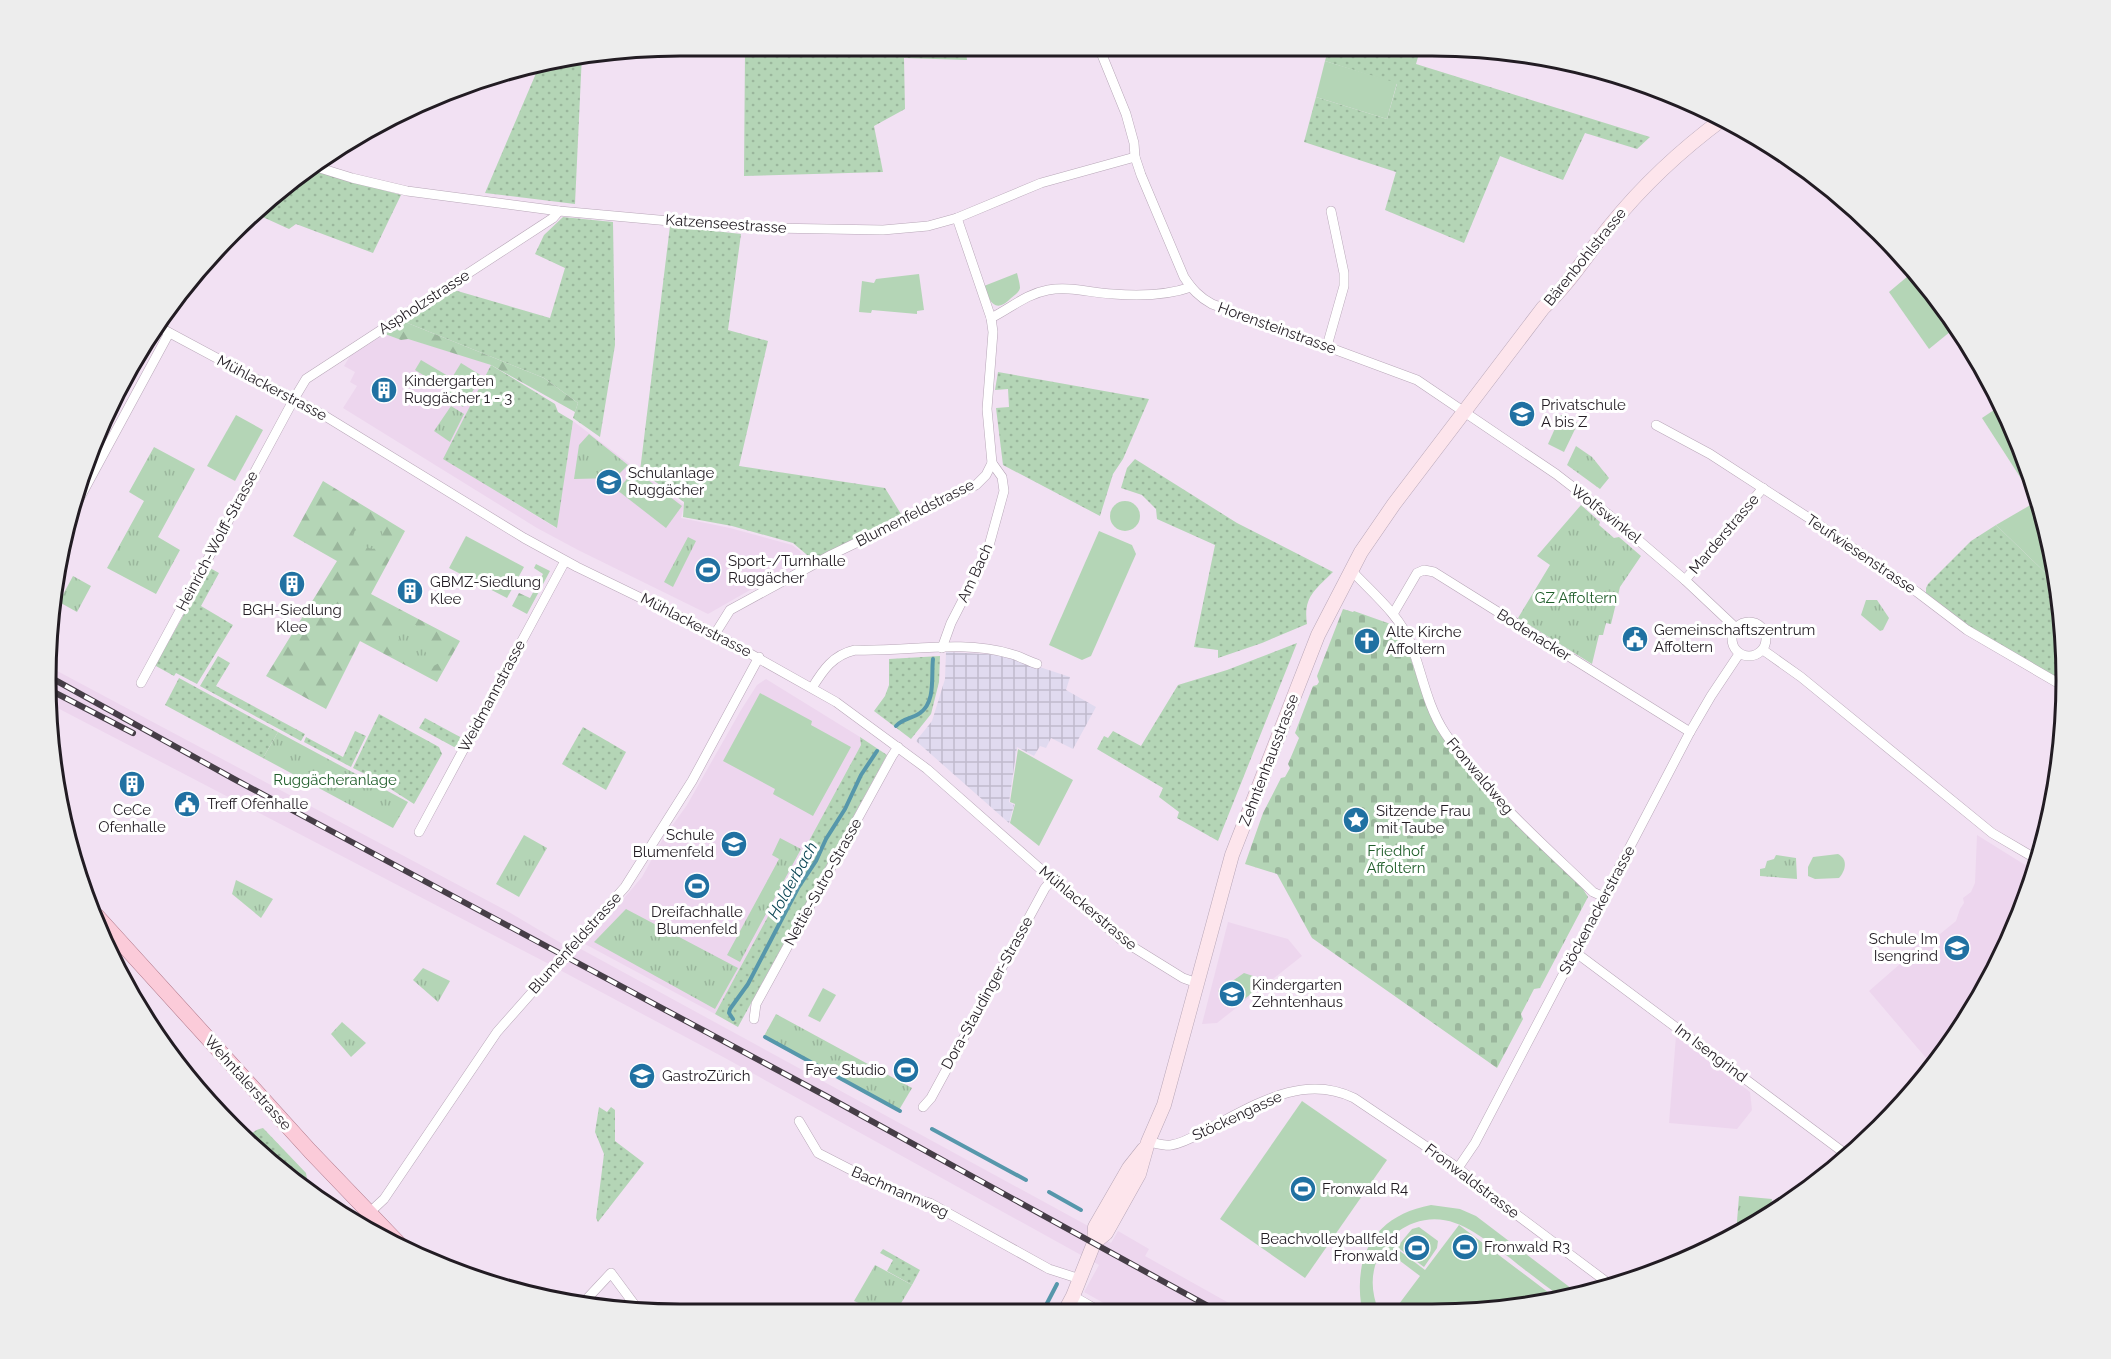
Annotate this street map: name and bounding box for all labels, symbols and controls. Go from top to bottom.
street label: Bärenbohlstrasse [1540,204,1630,310]
street label: Katzenseestrasse [665,211,787,237]
street label: Aspholzstrasse [375,266,473,338]
street label: Horensteinstrasse [1215,298,1339,358]
street label: Mühlackerstrasse [214,351,330,425]
place label: Kindergarten Ruggächer 1 - 3 [404,372,512,407]
building icon: Kindergarten Ruggächer 1 - 3 [369,375,399,405]
place label: Privatschule A bis Z [1541,396,1626,431]
school or university icon: Privatschule A bis Z [1507,399,1537,429]
place label: Schulanlage Ruggächer [628,464,715,499]
school or university icon: Schulanlage Ruggächer [594,467,624,497]
street label: Heinrich-Wolff-Strasse [172,468,262,614]
street label: Blumenfeldstrasse [853,475,977,551]
street label: Wolfswinkel [1567,481,1646,548]
street label: Marderstrasse [1685,490,1763,578]
street label: Teufwiesenstrasse [1803,511,1919,597]
street label: Am Bach [954,541,996,605]
place label: Sport-/Turnhalle Ruggächer [728,552,846,587]
sports icon: Sport-/Turnhalle Ruggächer [693,555,723,585]
building icon: BGH-Siedlung Klee [277,569,307,599]
place label: GBMZ-Siedlung Klee [430,573,541,608]
building icon: GBMZ-Siedlung Klee [395,576,425,606]
street label: Mühlackerstrasse [638,589,755,661]
park label: GZ Affoltern [1535,589,1617,607]
place label: BGH-Siedlung Klee [242,601,342,636]
street label: Bodenacker [1494,605,1575,665]
place label: Gemeinschaftszentrum Affoltern [1654,621,1815,656]
place label: Alte Kirche Affoltern [1386,623,1462,658]
public building icon: Gemeinschaftszentrum Affoltern [1620,624,1650,654]
church icon: Alte Kirche Affoltern [1352,626,1382,656]
street label: Weidmannstrasse [455,637,529,755]
street label: Zehntenhausstrasse [1236,691,1303,829]
street label: Fronwaldweg [1443,734,1517,818]
building icon: CeCe Ofenhalle [117,769,147,799]
park label: Ruggächeranlage [273,771,397,789]
public building icon: Treff Ofenhalle [172,789,202,819]
place label: Treff Ofenhalle [207,795,308,813]
place label: CeCe Ofenhalle [98,801,166,836]
place label: Sitzende Frau mit Taube [1376,802,1471,837]
place icon: Sitzende Frau mit Taube [1341,805,1371,835]
street label: Nettie-Sutro-Strasse [781,815,866,949]
place label: Schule Blumenfeld [633,826,714,861]
school or university icon: Schule Blumenfeld [719,829,749,859]
water label: Holderbach [764,839,821,922]
park label: Friedhof Affoltern [1366,842,1426,877]
street label: Stöckenackerstrasse [1555,842,1639,977]
street label: Mühlackerstrasse [1036,862,1141,954]
sports icon: Dreifachhalle Blumenfeld [682,871,712,901]
street label: Blumenfeldstrasse [525,888,625,997]
place label: Dreifachhalle Blumenfeld [651,903,743,938]
street label: Dora-Staudinger-Strasse [938,913,1037,1072]
place label: Schule Im Isengrind [1869,930,1938,965]
school or university icon: Schule Im Isengrind [1942,933,1972,963]
place label: Kindergarten Zehntenhaus [1252,976,1343,1011]
school or university icon: Kindergarten Zehntenhaus [1217,979,1247,1009]
street label: Im Isengrind [1671,1020,1751,1086]
street label: Wehntalerstrasse [201,1032,295,1134]
sports icon: Faye Studio [891,1055,921,1085]
school or university icon: GastroZürich [627,1061,657,1091]
place label: Faye Studio [805,1061,886,1079]
place label: GastroZürich [662,1067,751,1085]
street label: Stöckengasse [1189,1087,1285,1145]
street label: Fronwaldstrasse [1421,1140,1523,1222]
street label: Bachmannweg [849,1163,951,1221]
sports icon: Fronwald R4 [1288,1174,1318,1204]
place label: Fronwald R4 [1322,1180,1408,1198]
place label: Beachvolleyballfeld Fronwald [1260,1230,1398,1265]
sports icon: Fronwald R3 [1450,1232,1480,1262]
sports icon: Beachvolleyballfeld Fronwald [1402,1233,1432,1263]
place label: Fronwald R3 [1484,1238,1570,1256]

